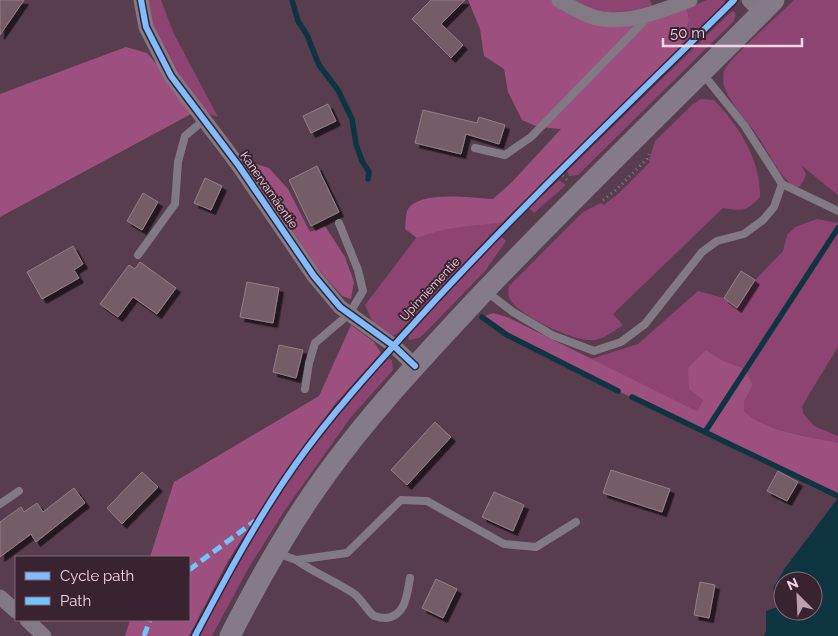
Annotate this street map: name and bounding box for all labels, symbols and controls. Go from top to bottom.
scale bar [663,15,802,47]
text: 50 m [670,24,705,42]
street label: Kanervamäentie [237,149,301,231]
street label: Upinniementie [397,254,463,324]
legend [15,556,190,621]
text: Cycle path [60,567,134,585]
north arrow [773,571,823,621]
text: N [785,575,801,594]
text: Path [60,592,91,610]

